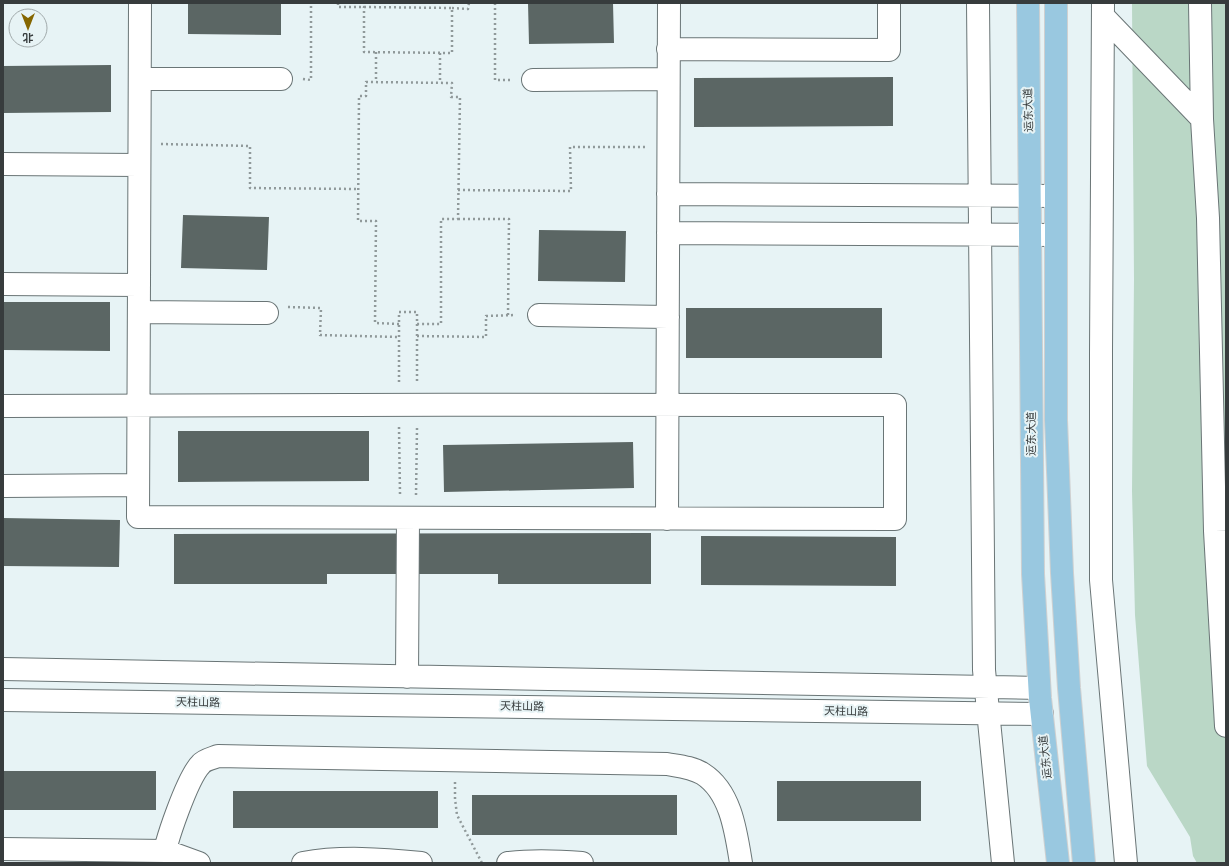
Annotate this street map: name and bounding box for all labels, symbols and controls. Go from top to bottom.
north arrow [8,8,48,48]
text: 北 [23,30,34,44]
street label: 运东大道 [1022,88,1036,132]
street label: 运东大道 [1025,412,1039,456]
street label: 天柱山路 [176,696,220,710]
street label: 天柱山路 [500,700,544,714]
street label: 天柱山路 [824,705,868,719]
street label: 运东大道 [1037,734,1055,780]

